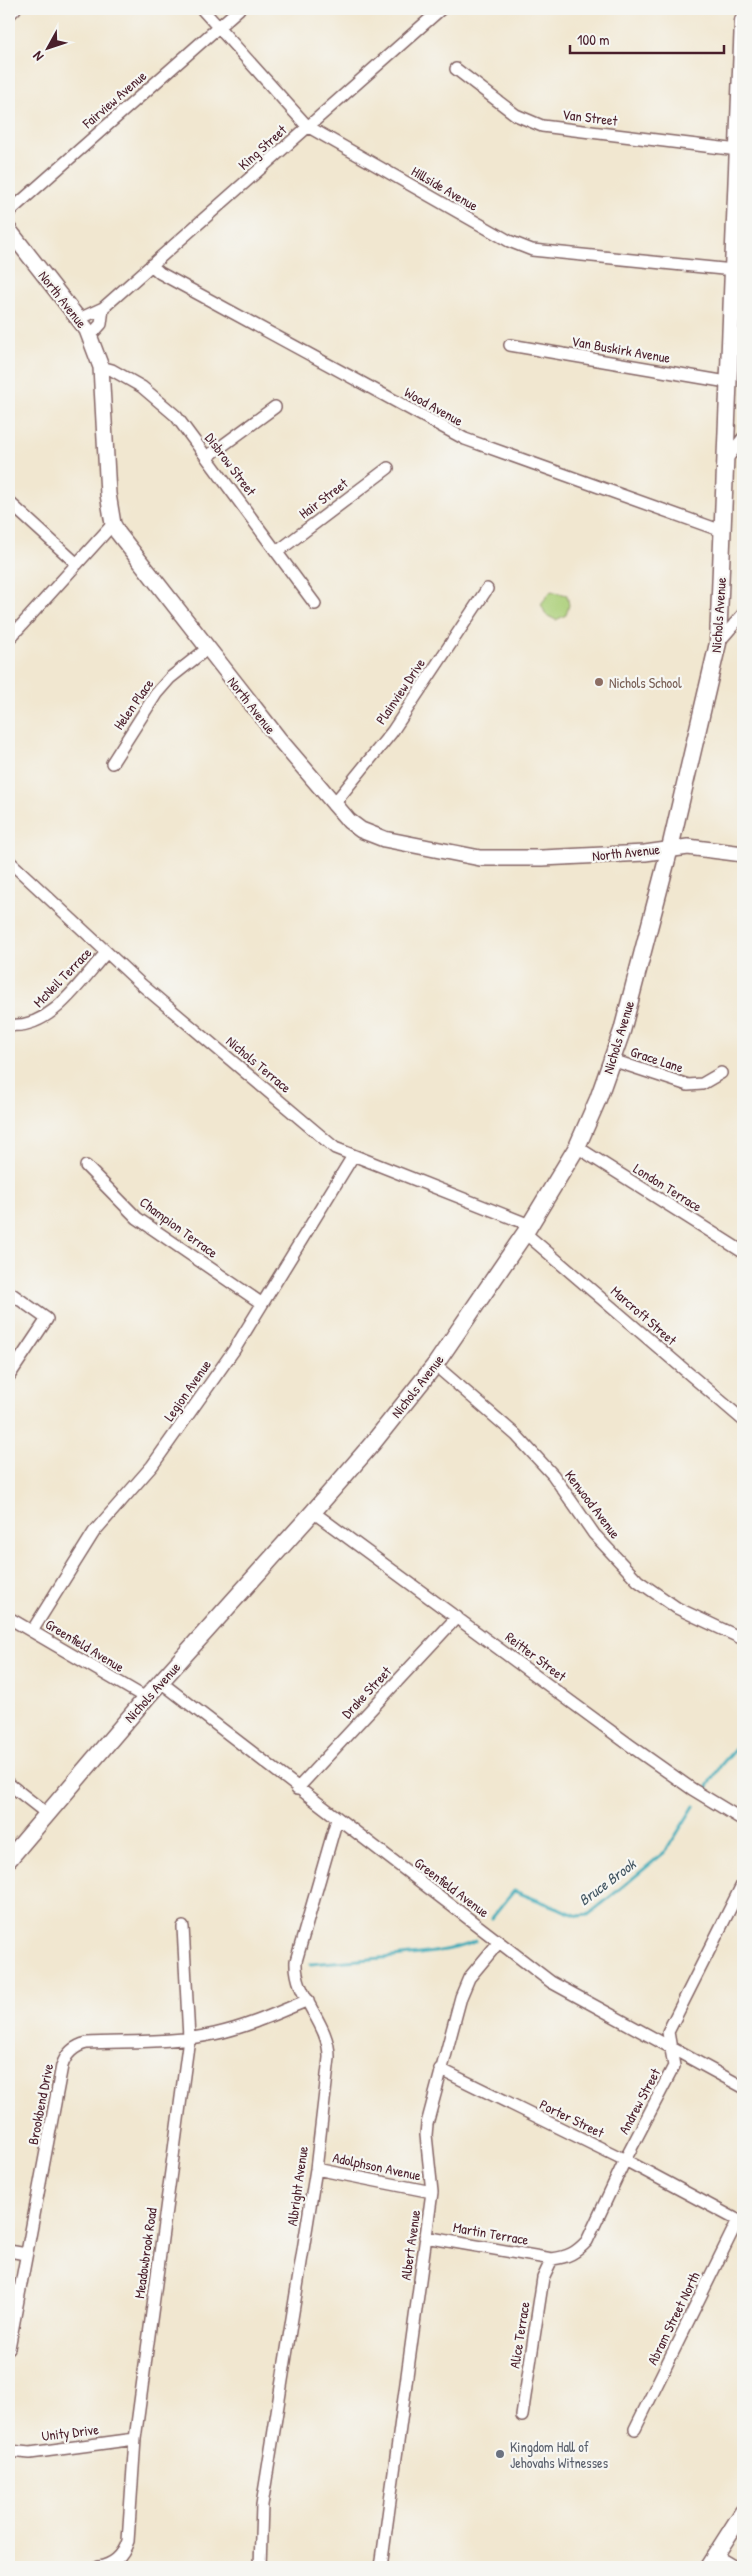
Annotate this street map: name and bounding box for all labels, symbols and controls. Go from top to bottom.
north arrow [22,22,72,72]
scale bar [570,22,723,54]
text: 100 m [577,29,610,50]
text: N [28,47,47,66]
street label: Fairview Avenue [77,66,150,133]
street label: Van Street [561,104,619,130]
street label: King Street [234,120,291,174]
street label: Hillside Avenue [408,161,482,215]
street label: North Avenue [35,266,92,332]
street label: Van Buskirk Avenue [570,331,672,367]
street label: Wood Avenue [401,382,467,430]
street label: Disbrow Street [201,429,261,500]
street label: Hair Street [295,473,351,523]
street label: Nichols Avenue [706,576,730,653]
street label: Plainview Drive [371,654,429,728]
street label: North Avenue [224,672,281,738]
place label: Nichols School [609,673,682,692]
street label: Helen Place [109,674,158,733]
marker: Nichols School [593,676,605,688]
street label: North Avenue [591,839,661,865]
street label: McNeil Terrace [29,943,96,1011]
street label: Nichols Avenue [598,998,638,1076]
street label: Nichols Terrace [223,1031,296,1097]
street label: Grace Lane [628,1042,686,1077]
street label: London Terrace [630,1158,706,1216]
street label: Champion Terrace [135,1192,222,1263]
street label: Marcroft Street [607,1281,681,1349]
street label: Nichols Avenue [386,1350,448,1422]
street label: Legion Avenue [159,1355,216,1425]
street label: Kenwood Avenue [561,1466,625,1542]
street label: Greenfield Avenue [42,1614,128,1676]
street label: Reitter Street [502,1627,570,1685]
street label: Nichols Avenue [120,1657,185,1726]
street label: Drake Street [337,1662,395,1722]
street label: Greenfield Avenue [411,1853,493,1922]
water label: Bruce Brook [574,1853,641,1910]
street label: Brookbend Drive [23,2061,57,2146]
street label: Andrew Street [614,2065,664,2137]
street label: Porter Street [537,2094,607,2142]
street label: Albright Avenue [282,2144,313,2227]
street label: Adolphson Avenue [331,2147,423,2186]
street label: Meadowbrook Road [129,2206,161,2300]
street label: Albert Avenue [396,2208,424,2281]
street label: Martin Terrace [452,2217,531,2249]
street label: Abram Street North [642,2268,704,2368]
street label: Alice Terrace [504,2300,534,2370]
street label: Unity Drive [40,2419,100,2446]
place label: Kingdom Hall of Jehovahs Witnesses [510,2437,608,2472]
marker: Kingdom Hall of Jehovahs Witnesses [494,2448,506,2460]

